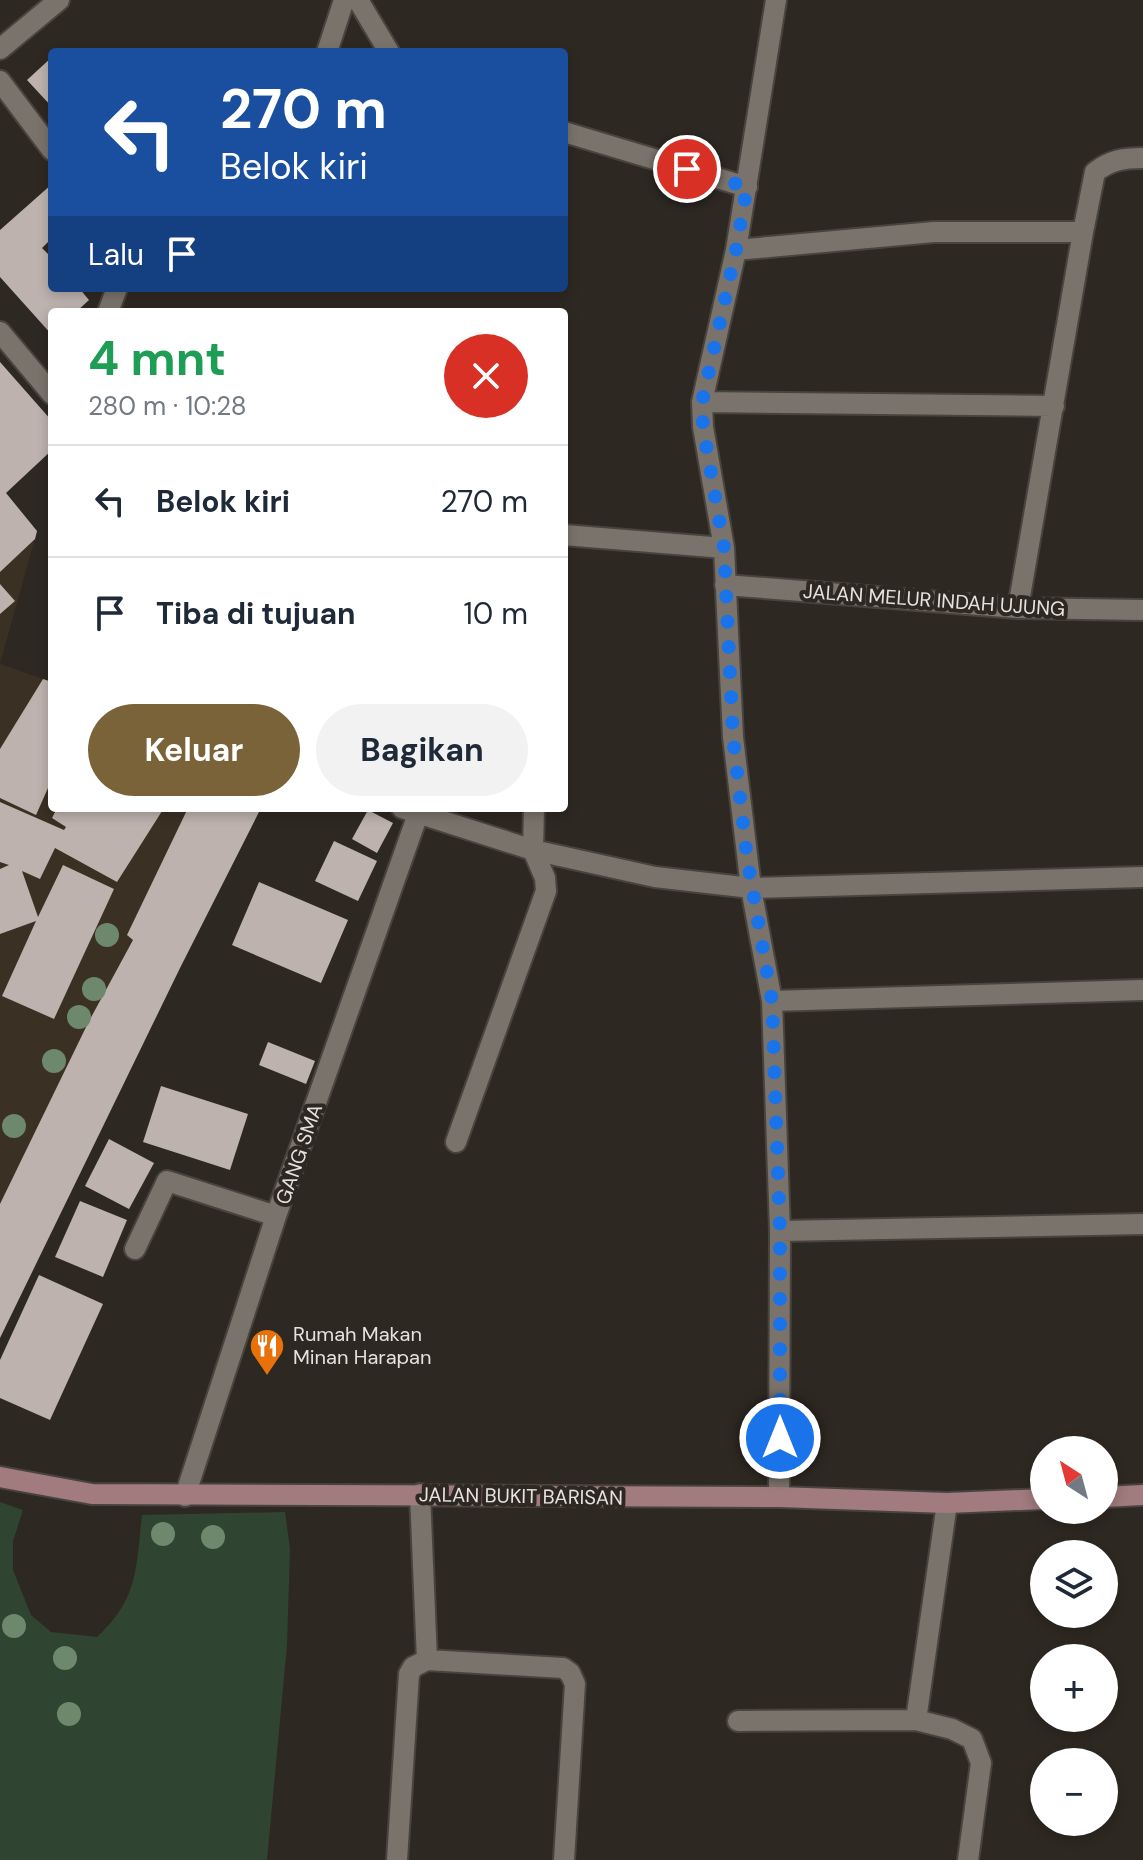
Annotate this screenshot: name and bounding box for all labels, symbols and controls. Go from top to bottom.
text: 270 m [220,72,387,145]
icon: left [88,80,192,184]
pin [653,135,721,203]
text: Belok kiri [220,143,368,190]
icon: arrive [665,147,709,191]
icon: arrive [160,232,204,276]
text: Lalu [88,235,144,274]
text: 4 mnt [88,327,226,390]
button: close [444,334,528,418]
text: 280 m · 10:28 [88,389,247,423]
icon: left [88,479,132,523]
text: Belok kiri [156,482,290,521]
text: 270 m [440,482,528,521]
street label: JALAN MELUR INDAH UJUNG [802,578,1066,622]
icon: arrive [88,591,132,635]
text: Tiba di tujuan [156,594,356,633]
text: 10 m [463,594,528,633]
button: Keluar [88,704,300,796]
button: Bagikan [316,704,528,796]
street label: GANG SMA [270,1100,328,1208]
place label: Rumah Makan Minan Harapan [293,1321,431,1370]
restaurant icon: Rumah Makan Minan Harapan [248,1327,286,1377]
position arrow [738,1396,822,1480]
north arrow [1030,1436,1118,1524]
map controls [1030,1436,1118,1836]
street label: JALAN BUKIT BARISAN [419,1481,623,1511]
button: layers [1030,1540,1118,1628]
button: + [1030,1644,1118,1732]
button: − [1030,1748,1118,1836]

